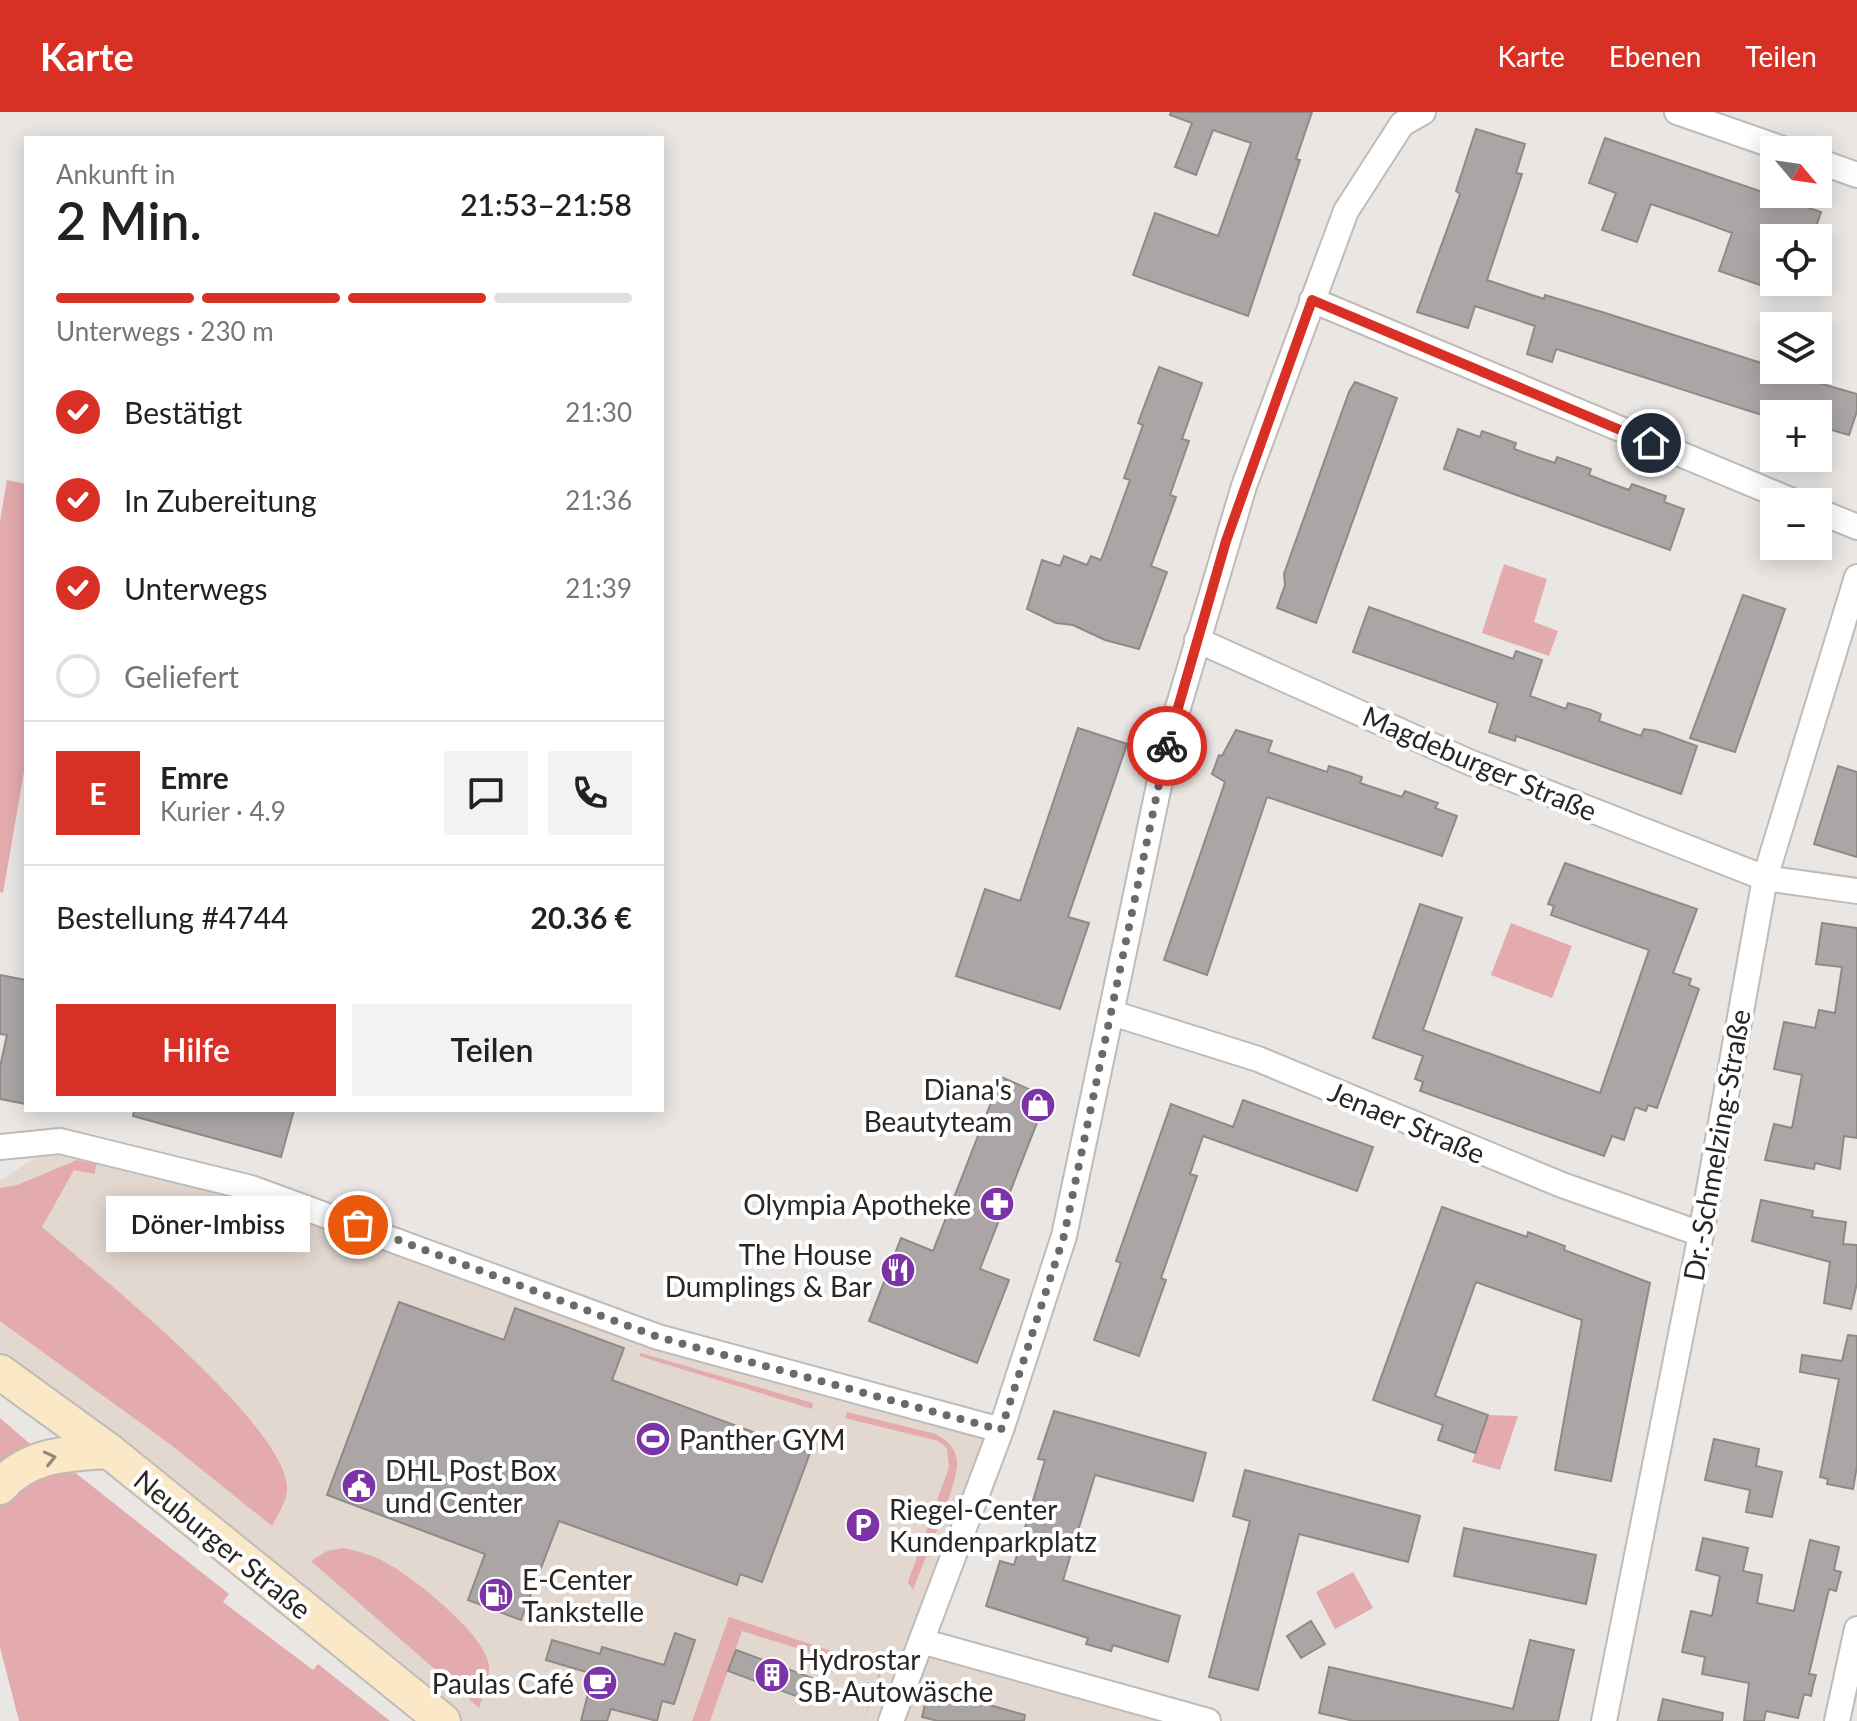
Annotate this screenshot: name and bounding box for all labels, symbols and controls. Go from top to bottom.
text: Karte [40,33,134,79]
text: Karte [1497,39,1565,73]
text: Ebenen [1609,39,1701,73]
text: Teilen [1745,39,1817,73]
north arrow [1760,136,1832,208]
map controls [1760,136,1832,560]
text: Ankunft in [56,158,175,190]
text: 21:53–21:58 [460,186,632,222]
text: 2 Min. [56,189,202,251]
button: locate [1760,224,1832,296]
button: layers [1760,312,1832,384]
text: Unterwegs · 230 m [56,315,274,347]
icon: check [56,390,100,434]
text: Bestätigt [124,394,242,430]
text: 21:30 [565,396,632,428]
button: + [1760,400,1832,472]
pin [1617,409,1685,477]
icon: home [1629,421,1673,465]
icon: check [56,478,100,522]
text: In Zubereitung [124,482,317,518]
text: 21:36 [565,484,632,516]
button: − [1760,488,1832,560]
icon: check [56,566,100,610]
text: Unterwegs [124,570,267,606]
text: 21:39 [565,572,632,604]
text: Geliefert [124,658,239,694]
street label: Magdeburger Straße [1358,698,1602,828]
courier [1127,706,1207,786]
icon: bike [1145,724,1189,768]
button: chat [444,751,528,835]
button: phone [548,751,632,835]
text: Emre [160,759,229,795]
text: E [89,775,107,811]
text: Kurier · 4.9 [160,795,286,827]
text: Bestellung #4744 [56,899,288,935]
text: 20.36 € [531,899,632,935]
button: Hilfe [56,1004,336,1096]
button: Teilen [352,1004,632,1096]
street label: Dr.-Schmelzing-Straße [1675,1007,1757,1283]
place label: Diana's Beautyteam [864,1072,1012,1138]
street label: Jenaer Straße [1324,1074,1490,1170]
shop icon: Diana's Beautyteam [1019,1086,1057,1124]
pharmacy icon: Olympia Apotheke [978,1185,1016,1223]
place label: Olympia Apotheke [743,1187,971,1221]
pin [324,1191,392,1259]
callout: Döner-Imbiss [106,1197,310,1253]
icon: bag [336,1203,380,1247]
text: Döner-Imbiss [131,1208,285,1240]
place label: The House Dumplings & Bar [665,1237,872,1303]
restaurant icon: The House Dumplings & Bar [879,1251,917,1289]
sports icon: Panther GYM [634,1420,672,1458]
place label: Panther GYM [679,1422,845,1456]
one-way arrow [43,1450,57,1467]
place label: DHL Post Box und Center [385,1453,557,1519]
street label: Neuburger Straße [128,1462,318,1626]
public building icon: DHL Post Box und Center [340,1467,378,1505]
place label: Riegel-Center Kundenparkplatz [889,1492,1097,1558]
parking icon: Riegel-Center Kundenparkplatz [844,1506,882,1544]
place label: E-Center Tankstelle [522,1562,644,1628]
fuel station icon: E-Center Tankstelle [477,1576,515,1614]
place label: Hydrostar SB-Autowäsche [798,1642,993,1708]
building icon: Hydrostar SB-Autowäsche [753,1656,791,1694]
cafe icon: Paulas Café [581,1664,619,1702]
place label: Paulas Café [432,1666,574,1700]

